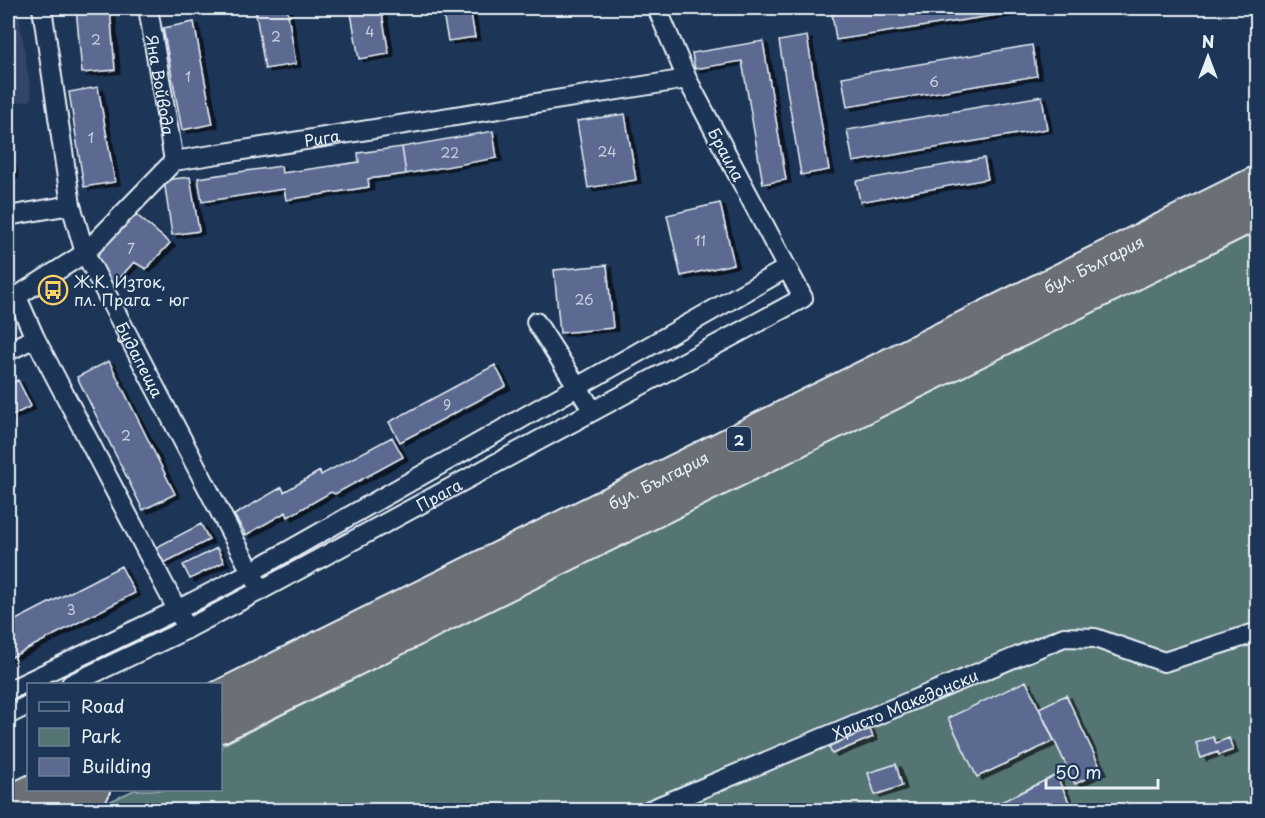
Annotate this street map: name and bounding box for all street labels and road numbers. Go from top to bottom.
street label: Яна Войвода [141,32,181,137]
street label: Рига [302,123,341,152]
street label: Браила [703,123,751,185]
street label: бул. България [1039,229,1148,299]
street label: Будапеща [111,317,170,401]
road number: 2 [727,427,751,451]
street label: бул. България [604,445,712,515]
street label: Прага [412,472,466,516]
street label: Христо Македонски [828,662,981,745]

